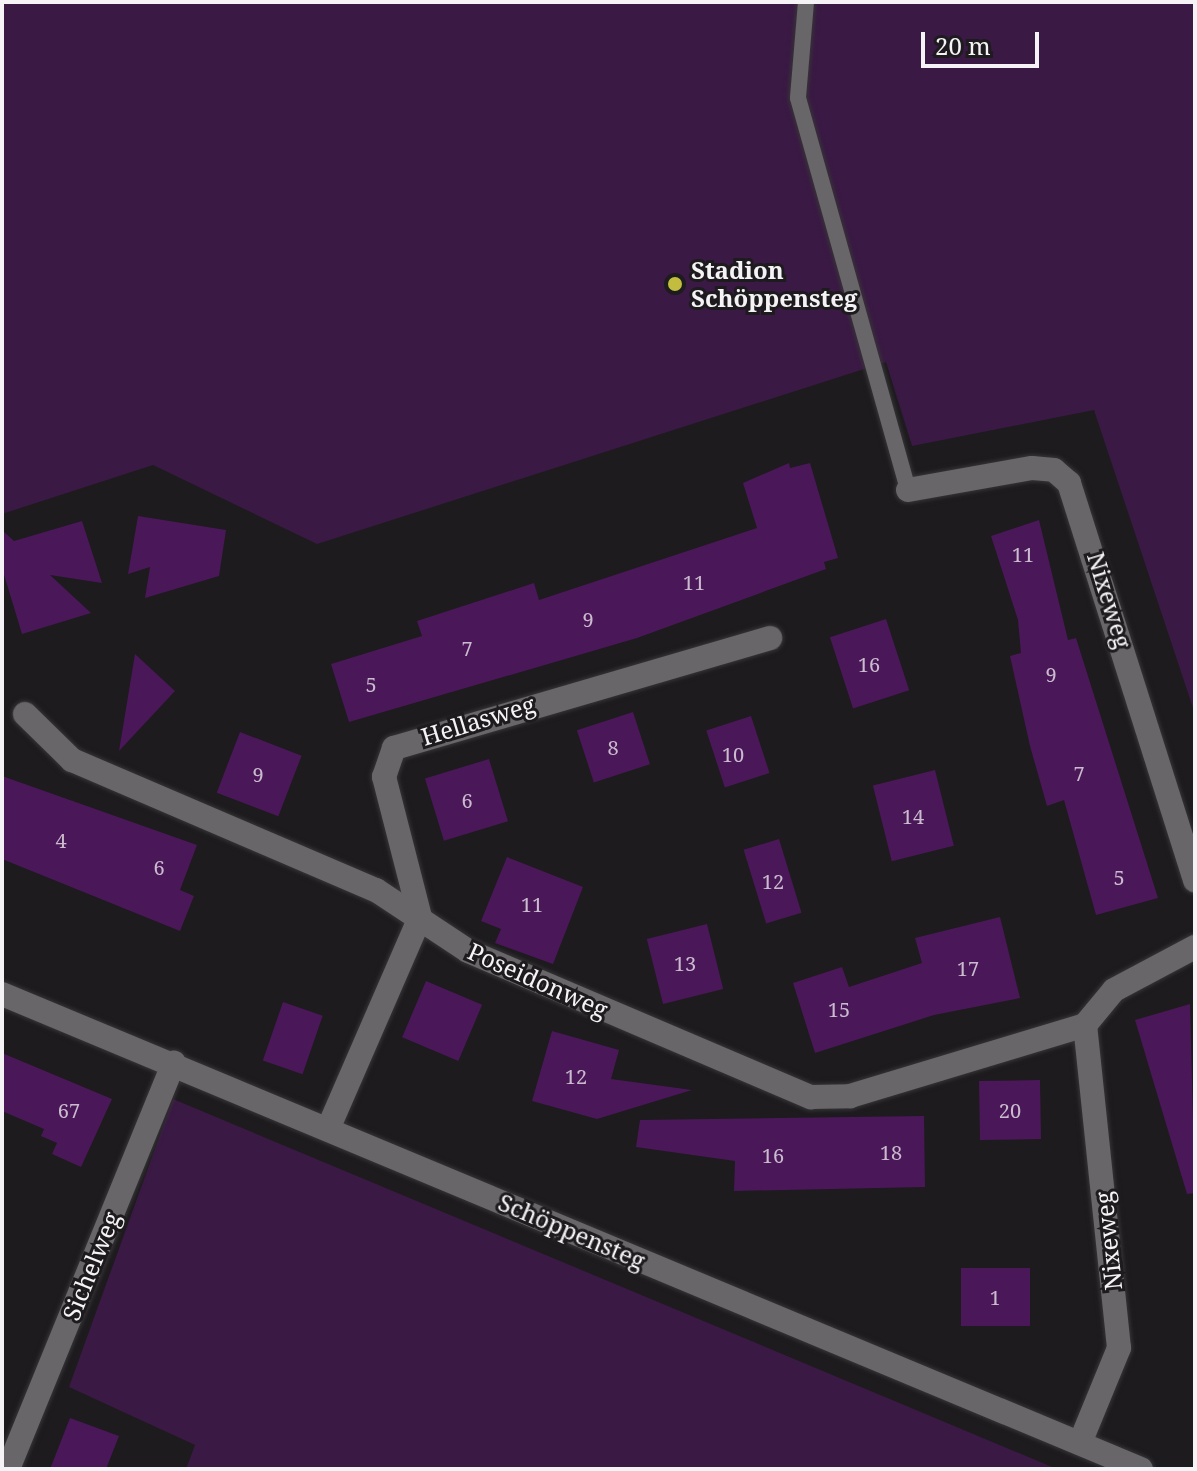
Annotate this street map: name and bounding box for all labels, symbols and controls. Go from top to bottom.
scale bar [925,16,1043,66]
text: 20 m [935,29,991,62]
place label: Stadion Schöppensteg [691,256,857,312]
marker: Stadion Schöppensteg [666,275,684,293]
house number: 11 [1012,542,1034,566]
street label: Nixeweg [1082,548,1138,652]
house number: 11 [683,570,705,594]
house number: 9 [582,607,594,631]
house number: 7 [461,636,473,660]
house number: 16 [858,652,880,676]
house number: 9 [1045,662,1057,686]
house number: 5 [365,672,377,696]
street label: Hellasweg [418,689,538,751]
house number: 8 [607,735,619,759]
house number: 10 [722,742,744,766]
house number: 7 [1073,761,1085,785]
house number: 9 [252,762,264,786]
house number: 6 [461,788,473,812]
house number: 14 [902,804,924,828]
house number: 4 [55,828,67,852]
house number: 6 [153,855,165,879]
house number: 5 [1113,865,1125,889]
house number: 12 [762,869,784,893]
house number: 11 [521,892,543,916]
street label: Poseidonweg [464,936,612,1024]
house number: 13 [674,951,696,975]
house number: 17 [957,956,979,980]
house number: 15 [828,997,850,1021]
house number: 12 [565,1064,587,1088]
house number: 67 [58,1098,80,1122]
house number: 20 [999,1098,1021,1122]
house number: 18 [880,1140,902,1164]
house number: 16 [762,1143,784,1167]
street label: Schöppensteg [494,1187,650,1275]
street label: Nixeweg [1088,1190,1128,1292]
street label: Sichelweg [56,1208,126,1324]
house number: 1 [989,1285,1001,1309]

